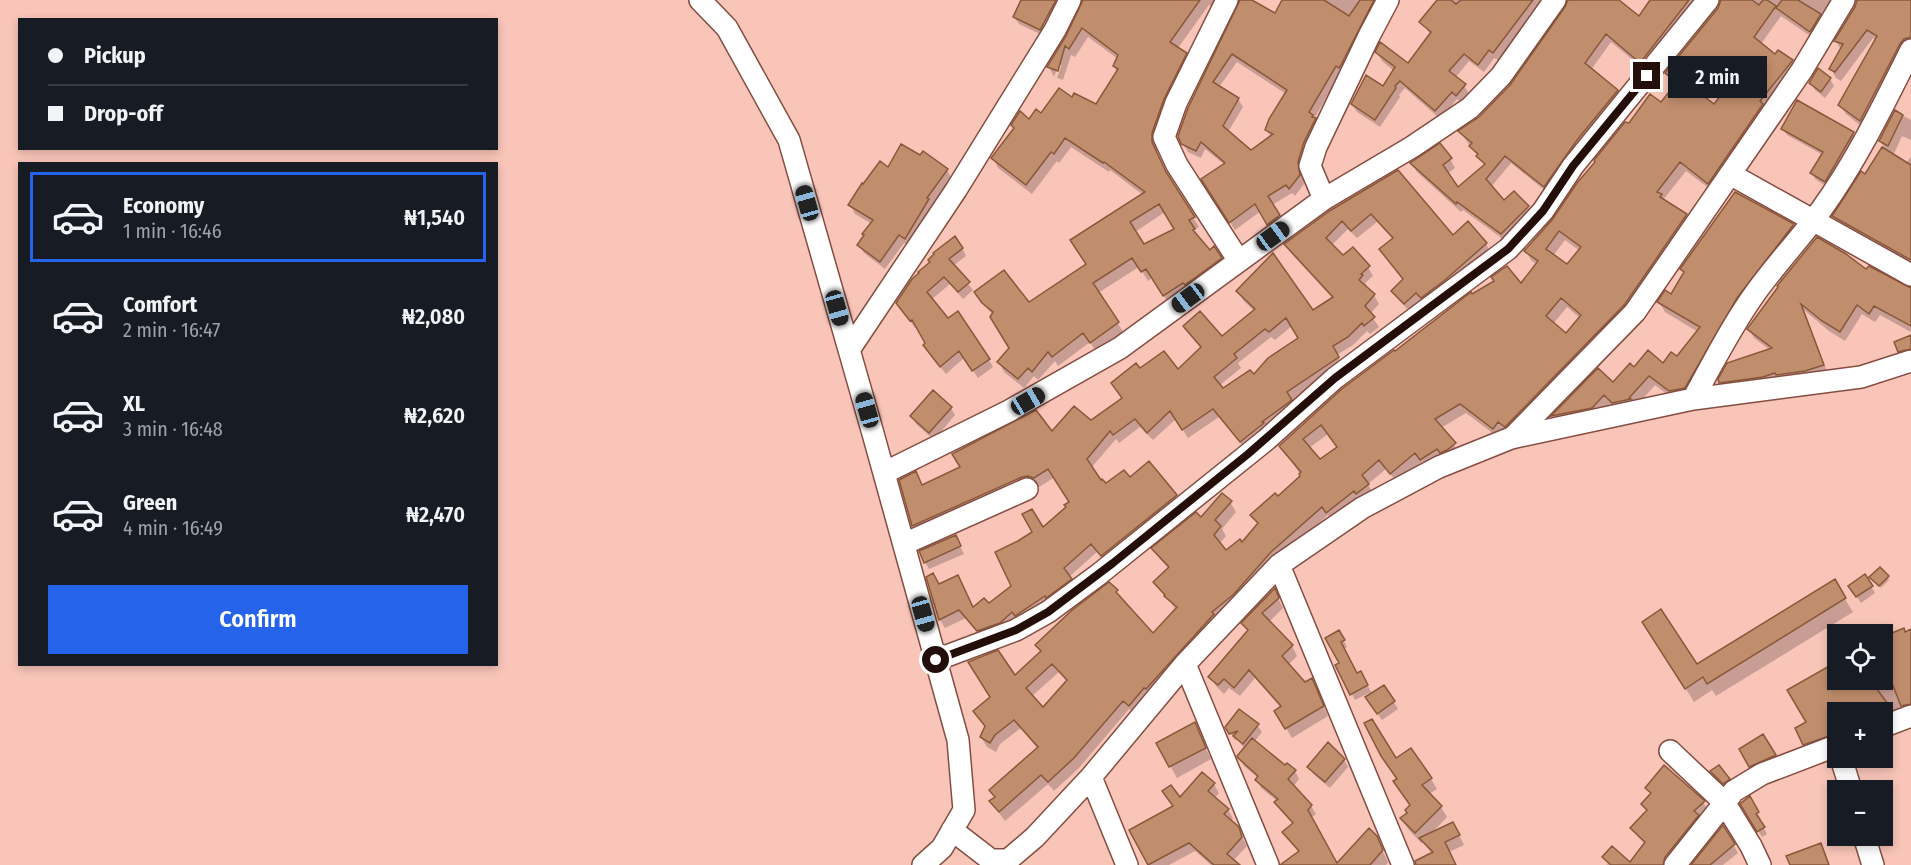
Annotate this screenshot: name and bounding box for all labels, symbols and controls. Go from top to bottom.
text: Pickup [84,42,146,69]
callout: 2 min [1668,55,1767,97]
route end [1633,62,1660,89]
text: 2 min [1695,65,1740,89]
text: Drop-off [84,100,163,127]
car [793,183,821,223]
icon: car [51,190,105,244]
text: Economy [123,192,204,219]
text: ₦1,540 [404,204,465,231]
car [1253,218,1293,254]
text: 1 min · 16:46 [123,219,222,243]
car [1168,280,1208,316]
car [823,288,851,328]
icon: car [51,289,105,343]
text: Comfort [123,291,197,318]
text: ₦2,080 [402,303,465,330]
text: 2 min · 16:47 [123,318,220,342]
car [1008,384,1048,418]
icon: car [51,388,105,442]
text: XL [123,390,145,417]
car [853,390,881,430]
text: ₦2,620 [404,402,465,429]
text: 3 min · 16:48 [123,417,223,441]
icon: car [51,487,105,541]
text: Green [123,489,177,516]
text: ₦2,470 [406,501,465,528]
text: 4 min · 16:49 [123,516,223,540]
button: Confirm [48,585,468,654]
car [909,594,937,634]
map controls [1827,624,1893,846]
button: locate [1827,624,1893,690]
route start [922,646,949,673]
button: + [1827,702,1893,768]
button: − [1827,780,1893,846]

